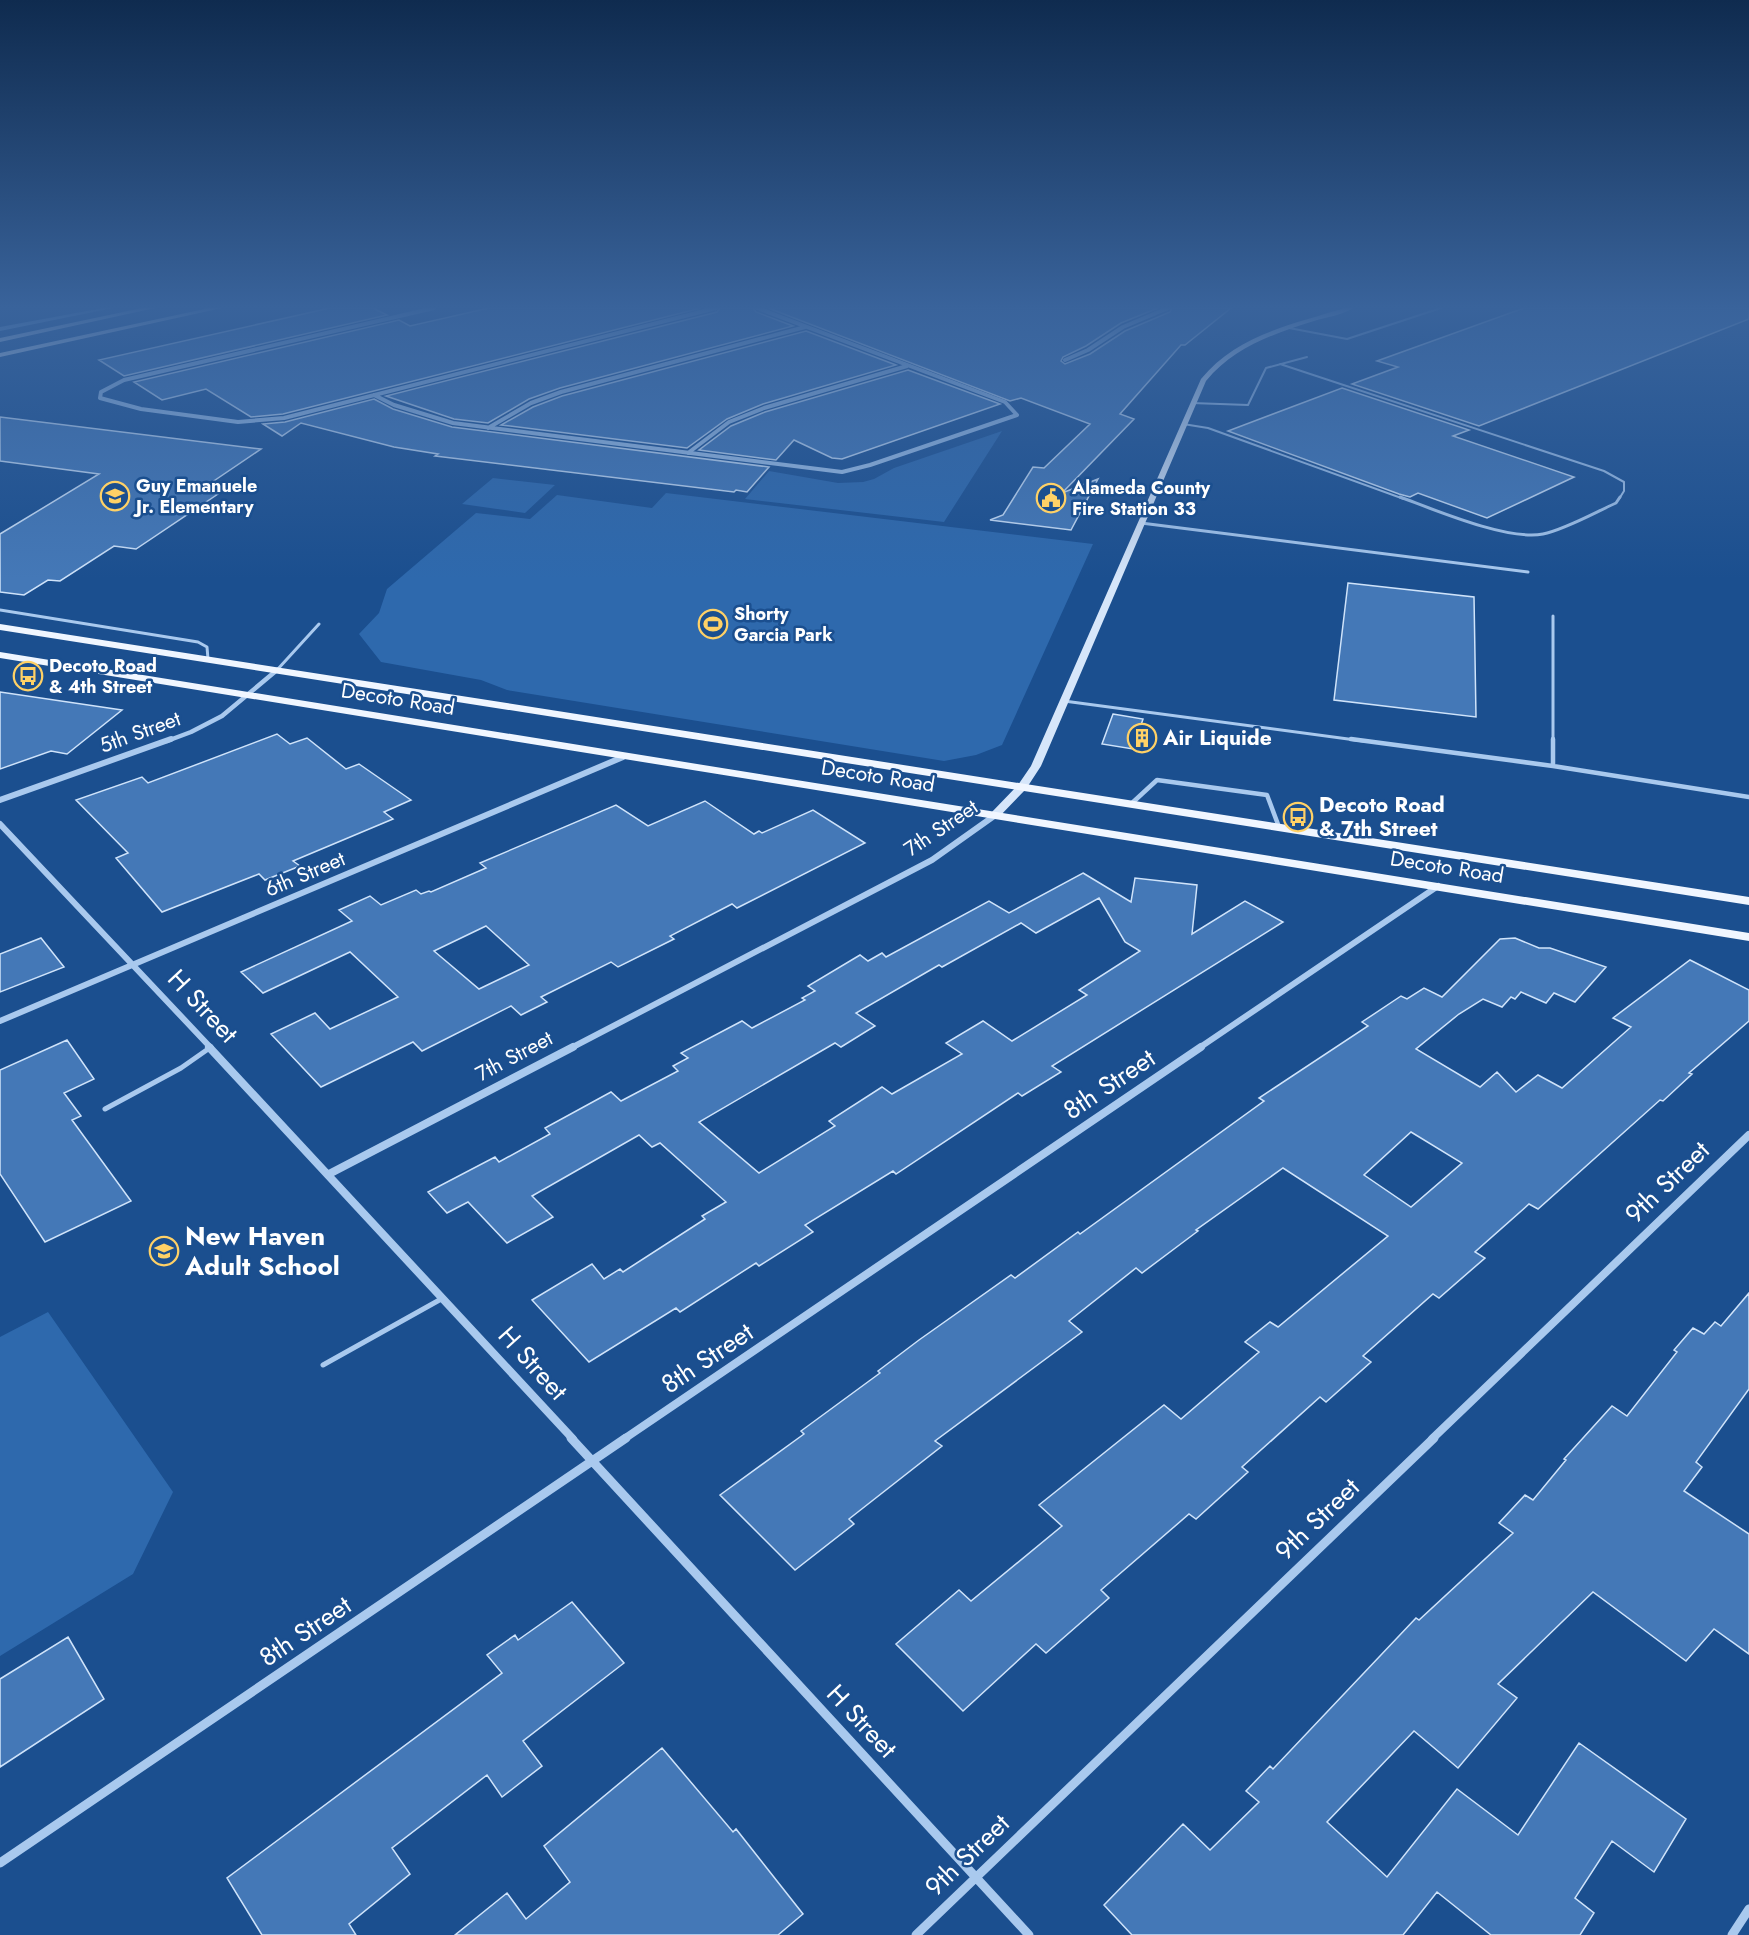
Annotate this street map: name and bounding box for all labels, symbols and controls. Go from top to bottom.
place label: Guy Emanuele Jr. Elementary [133,473,257,520]
place label: Alameda County Fire Station 33 [1071,475,1211,522]
school or university icon: Guy Emanuele Jr. Elementary [99,480,131,512]
public building icon: Alameda County Fire Station 33 [1035,482,1067,514]
place label: Shorty Garcia Park [734,601,833,648]
sports icon: Shorty Garcia Park [697,608,729,640]
place label: Decoto Road & 4th Street [49,653,157,700]
bus stop icon: Decoto Road & 4th Street [12,660,44,692]
street label: Decoto Road [339,675,457,723]
street label: 5th Street [95,703,185,761]
building icon: Air Liquide [1126,722,1158,754]
place label: Air Liquide [1162,723,1272,753]
street label: Decoto Road [819,752,937,800]
place label: Decoto Road & 7th Street [1319,790,1445,844]
street label: 7th Street [898,792,984,864]
bus stop icon: Decoto Road & 7th Street [1282,801,1314,833]
street label: Decoto Road [1388,843,1506,891]
street label: 6th Street [260,844,350,904]
street label: H Street [159,961,248,1052]
street label: 7th Street [470,1023,558,1089]
street label: 8th Street [1055,1039,1163,1129]
street label: 9th Street [1616,1131,1718,1232]
place label: New Haven Adult School [184,1217,340,1285]
school or university icon: New Haven Adult School [148,1235,180,1267]
street label: 8th Street [653,1313,761,1403]
street label: H Street [489,1317,577,1409]
street label: 9th Street [1266,1468,1368,1569]
street label: 8th Street [251,1586,359,1676]
street label: H Street [818,1676,907,1767]
street label: 9th Street [916,1804,1018,1905]

